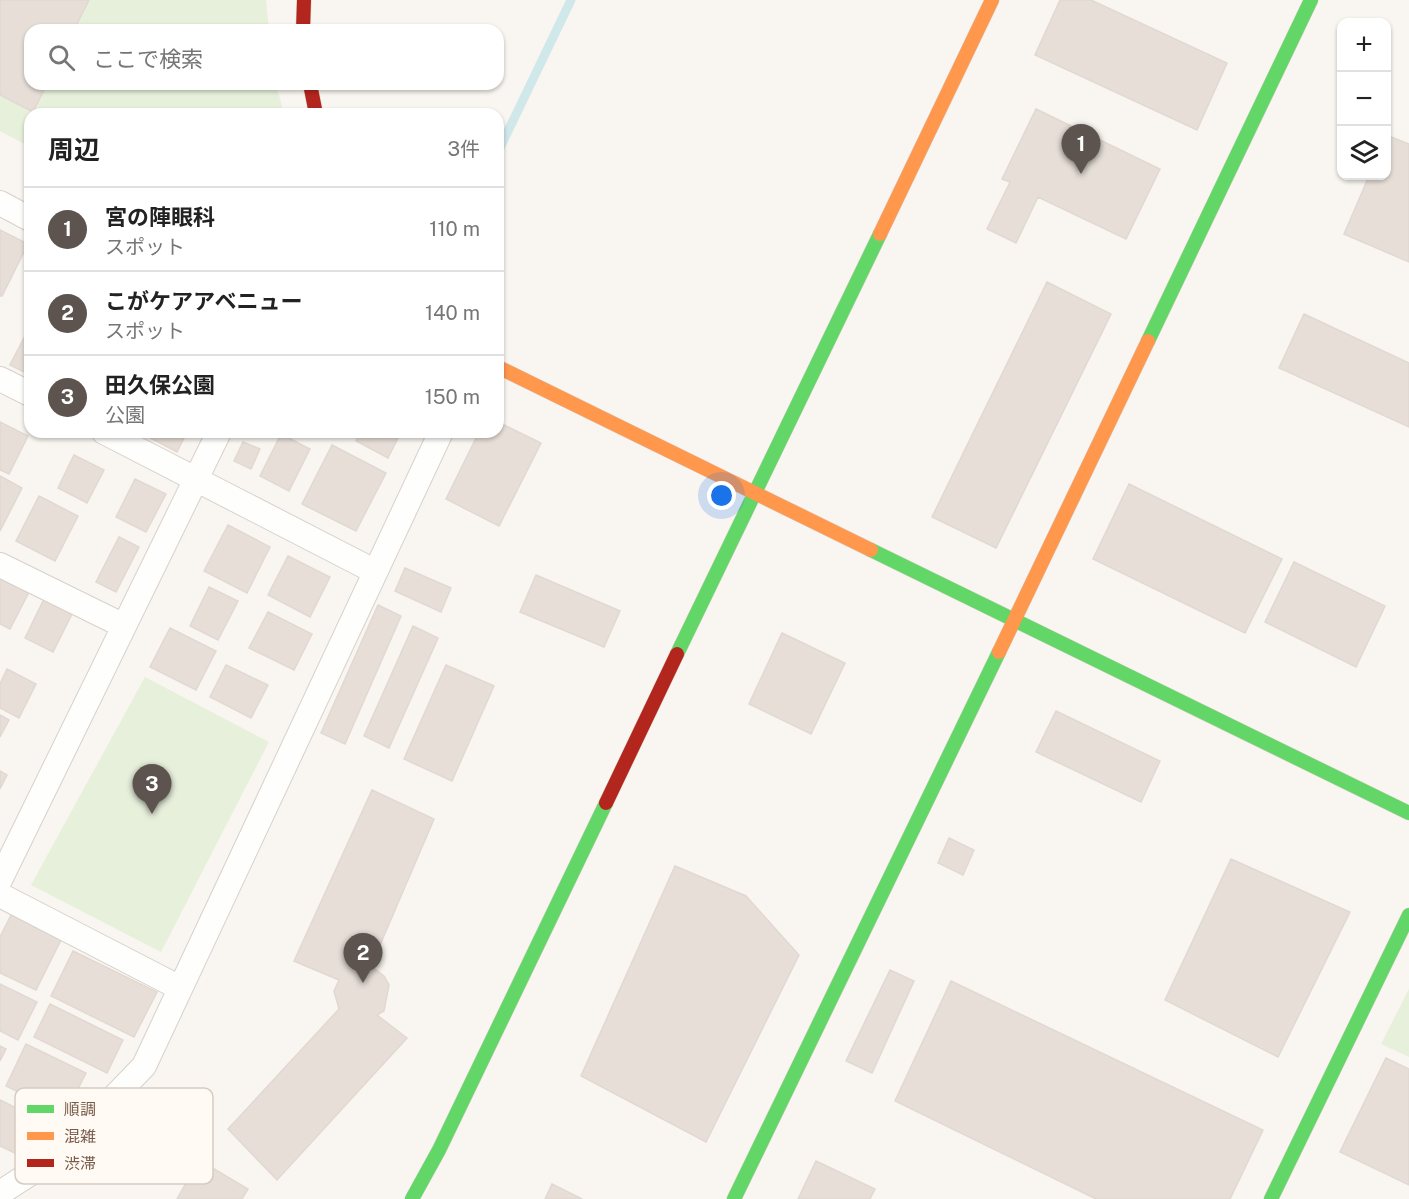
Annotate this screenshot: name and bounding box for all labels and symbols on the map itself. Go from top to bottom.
pin: 1 [1062,124,1100,174]
your location [707,481,736,510]
pin: 3 [132,764,172,814]
pin: 2 [344,934,382,983]
legend [15,1088,213,1184]
text: 順調 [64,1100,96,1119]
text: 混雑 [64,1127,96,1146]
text: 渋滞 [64,1154,96,1173]

